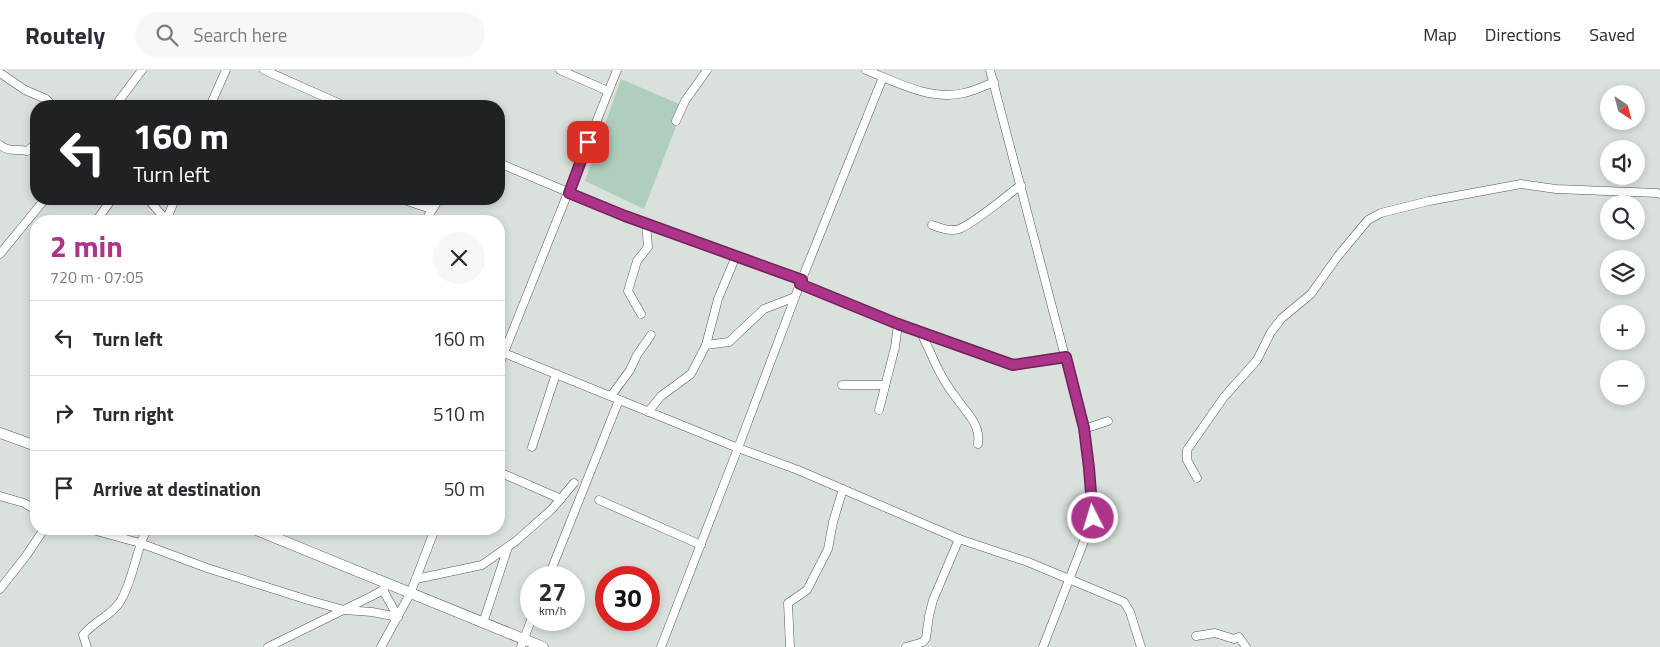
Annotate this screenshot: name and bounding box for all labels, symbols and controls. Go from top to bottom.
search box [135,12,485,57]
text: Routely [25,17,105,53]
text: Search here [193,20,287,49]
icon: search [153,21,181,49]
text: Map [1423,21,1457,48]
text: Directions [1485,21,1561,48]
text: Saved [1589,21,1635,48]
north arrow [1600,85,1645,130]
map controls [1600,85,1645,405]
text: 160 m [133,109,229,163]
icon: left [50,120,115,185]
pin [567,121,609,163]
icon: arrive [574,128,602,156]
button: sound [1600,140,1645,185]
text: Turn left [133,157,210,191]
button: search [1600,195,1645,240]
text: 2 min [50,223,123,269]
button: close [433,232,485,284]
button: layers [1600,250,1645,295]
text: 720 m · 07:05 [50,265,144,289]
button: + [1600,305,1645,350]
icon: left [50,324,78,352]
text: Turn left [93,324,163,353]
text: 160 m [433,324,485,353]
button: − [1600,360,1645,405]
icon: right [50,399,78,427]
text: Turn right [93,399,174,428]
text: 510 m [433,399,485,428]
icon: arrive [50,474,78,502]
text: Arrive at destination [93,474,261,503]
text: 50 m [444,474,485,503]
position arrow [1066,491,1118,543]
speed limit sign: 30 [595,566,660,631]
text: 27 [538,573,567,611]
text: km/h [539,601,566,620]

